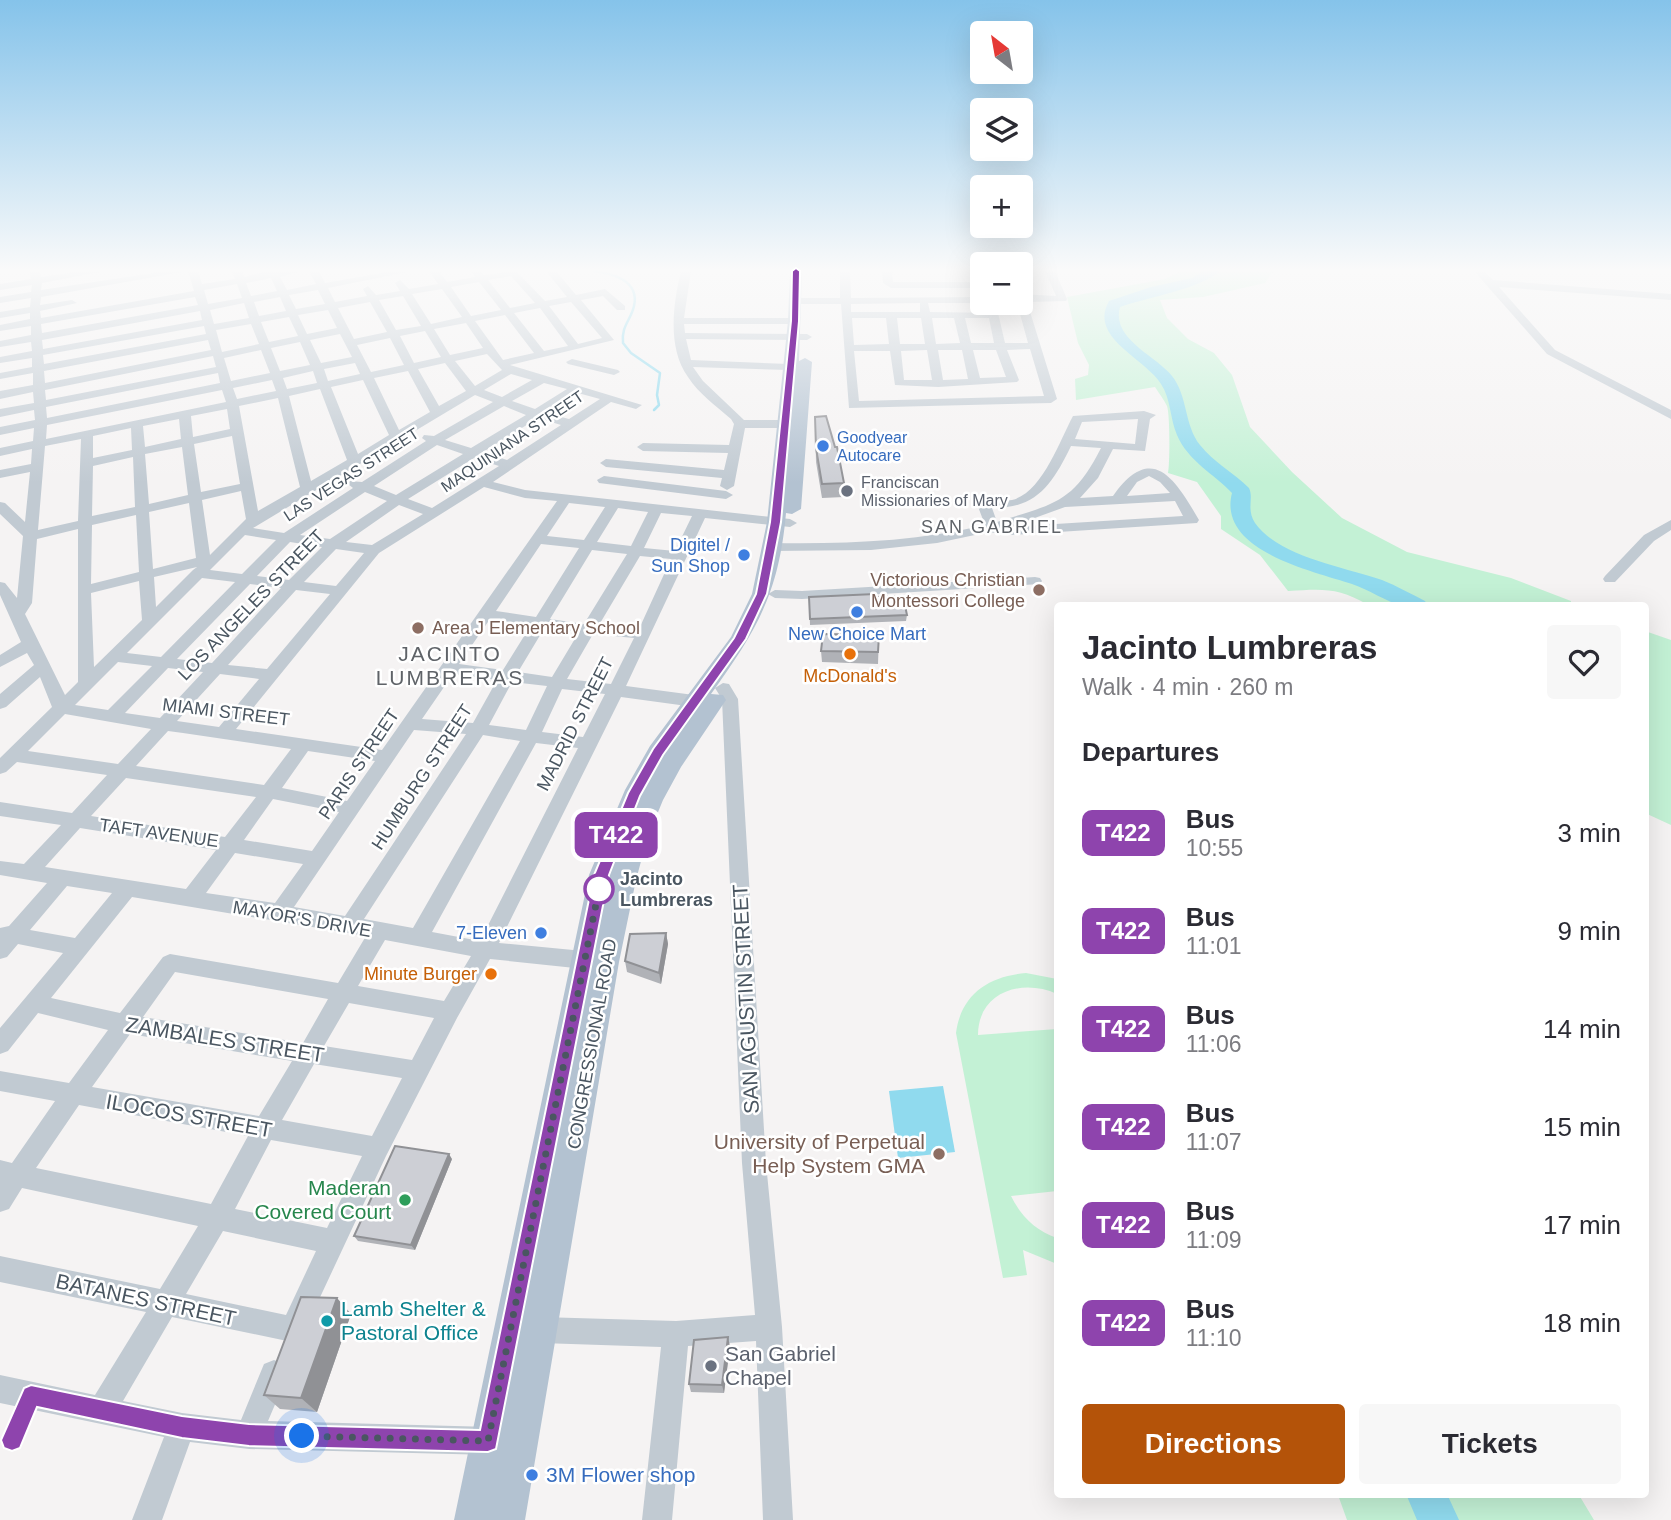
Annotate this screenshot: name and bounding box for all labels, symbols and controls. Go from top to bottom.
north arrow [970,21,1032,84]
map controls [970,21,1033,315]
button: layers [970,98,1033,161]
button: + [970,175,1033,238]
button: − [970,252,1033,315]
street label: MAQUINIANA STREET [438,387,587,495]
street label: LAS VEGAS STREET [281,424,422,524]
place label: Goodyear Autocare [837,429,908,464]
marker: Goodyear Autocare [815,438,831,454]
place label: Franciscan Missionaries of Mary [861,474,1008,509]
marker: Franciscan Missionaries of Mary [839,483,855,499]
district label: SAN GABRIEL [921,517,1063,537]
street label: LOS ANGELES STREET [174,526,328,684]
place label: Digitel / Sun Shop [651,535,730,576]
marker: Digitel / Sun Shop [736,547,752,563]
place label: Victorious Christian Montessori College [870,570,1025,611]
marker: Victorious Christian Montessori College [1031,582,1047,598]
marker: New Choice Mart [849,604,865,620]
place label: Area J Elementary School [432,618,640,638]
marker: Area J Elementary School [410,620,426,636]
place label: New Choice Mart [788,624,926,644]
button: heart [1547,625,1621,699]
text: Jacinto Lumbreras [1082,629,1377,666]
district label: JACINTO LUMBRERAS [376,642,524,689]
marker: McDonald's [842,646,858,662]
street label: MADRID STREET [533,654,617,794]
place label: McDonald's [803,666,897,686]
text: Walk · 4 min · 260 m [1082,674,1293,700]
street label: MIAMI STREET [161,694,291,730]
street label: HUMBURG STREET [368,701,476,853]
street label: PARIS STREET [315,705,403,823]
text: Departures [1082,737,1219,767]
text: Bus [1186,804,1235,834]
line badge: T422 [567,812,665,858]
street label: TAFT AVENUE [98,815,220,851]
text: 3 min [1557,818,1621,848]
text: T422 [1096,819,1151,846]
text: T422 [589,821,643,848]
text: 10:55 [1186,835,1243,861]
place label: Jacinto Lumbreras [620,869,713,910]
marker: Jacinto Lumbreras [584,874,614,904]
street label: SAN AGUSTIN STREET [728,883,763,1114]
street label: MAYOR'S DRIVE [231,897,373,941]
text: Bus [1186,902,1235,932]
text: 9 min [1557,916,1621,946]
text: T422 [1096,917,1151,944]
place label: 7-Eleven [456,923,527,943]
marker: 7-Eleven [533,925,549,941]
text: 11:01 [1186,933,1242,959]
street label: CONGRESSIONAL ROAD [564,937,620,1151]
place label: Minute Burger [364,964,477,984]
marker: Minute Burger [483,966,499,982]
text: Bus [1186,1000,1235,1030]
street label: ZAMBALES STREET [124,1012,326,1067]
text: 14 min [1543,1014,1621,1044]
text: T422 [1096,1015,1151,1042]
text: 11:06 [1186,1031,1242,1057]
street label: ILOCOS STREET [104,1090,274,1141]
text: Bus [1186,1098,1235,1128]
text: 15 min [1543,1112,1621,1142]
text: T422 [1096,1113,1151,1140]
text: 11:07 [1186,1129,1242,1155]
place label: University of Perpetual Help System GMA [714,1130,925,1177]
marker: University of Perpetual Help System GMA [931,1146,947,1162]
place label: Maderan Covered Court [254,1176,391,1223]
marker: Maderan Covered Court [397,1192,413,1208]
text: Bus [1186,1196,1235,1226]
text: 17 min [1543,1210,1621,1240]
text: T422 [1096,1211,1151,1238]
text: 11:09 [1186,1227,1242,1253]
street label: BATANES STREET [54,1269,238,1330]
text: Bus [1186,1294,1235,1324]
place label: Lamb Shelter & Pastoral Office [341,1297,486,1344]
text: 18 min [1543,1308,1621,1338]
text: T422 [1096,1309,1151,1336]
marker: Lamb Shelter & Pastoral Office [319,1313,335,1329]
text: 11:10 [1186,1325,1242,1351]
place label: San Gabriel Chapel [725,1342,836,1389]
marker: San Gabriel Chapel [703,1358,719,1374]
button: Directions [1082,1404,1345,1484]
button: Tickets [1359,1404,1621,1484]
your location [284,1418,319,1453]
place label: 3M Flower shop [546,1463,695,1486]
marker: 3M Flower shop [524,1467,540,1483]

